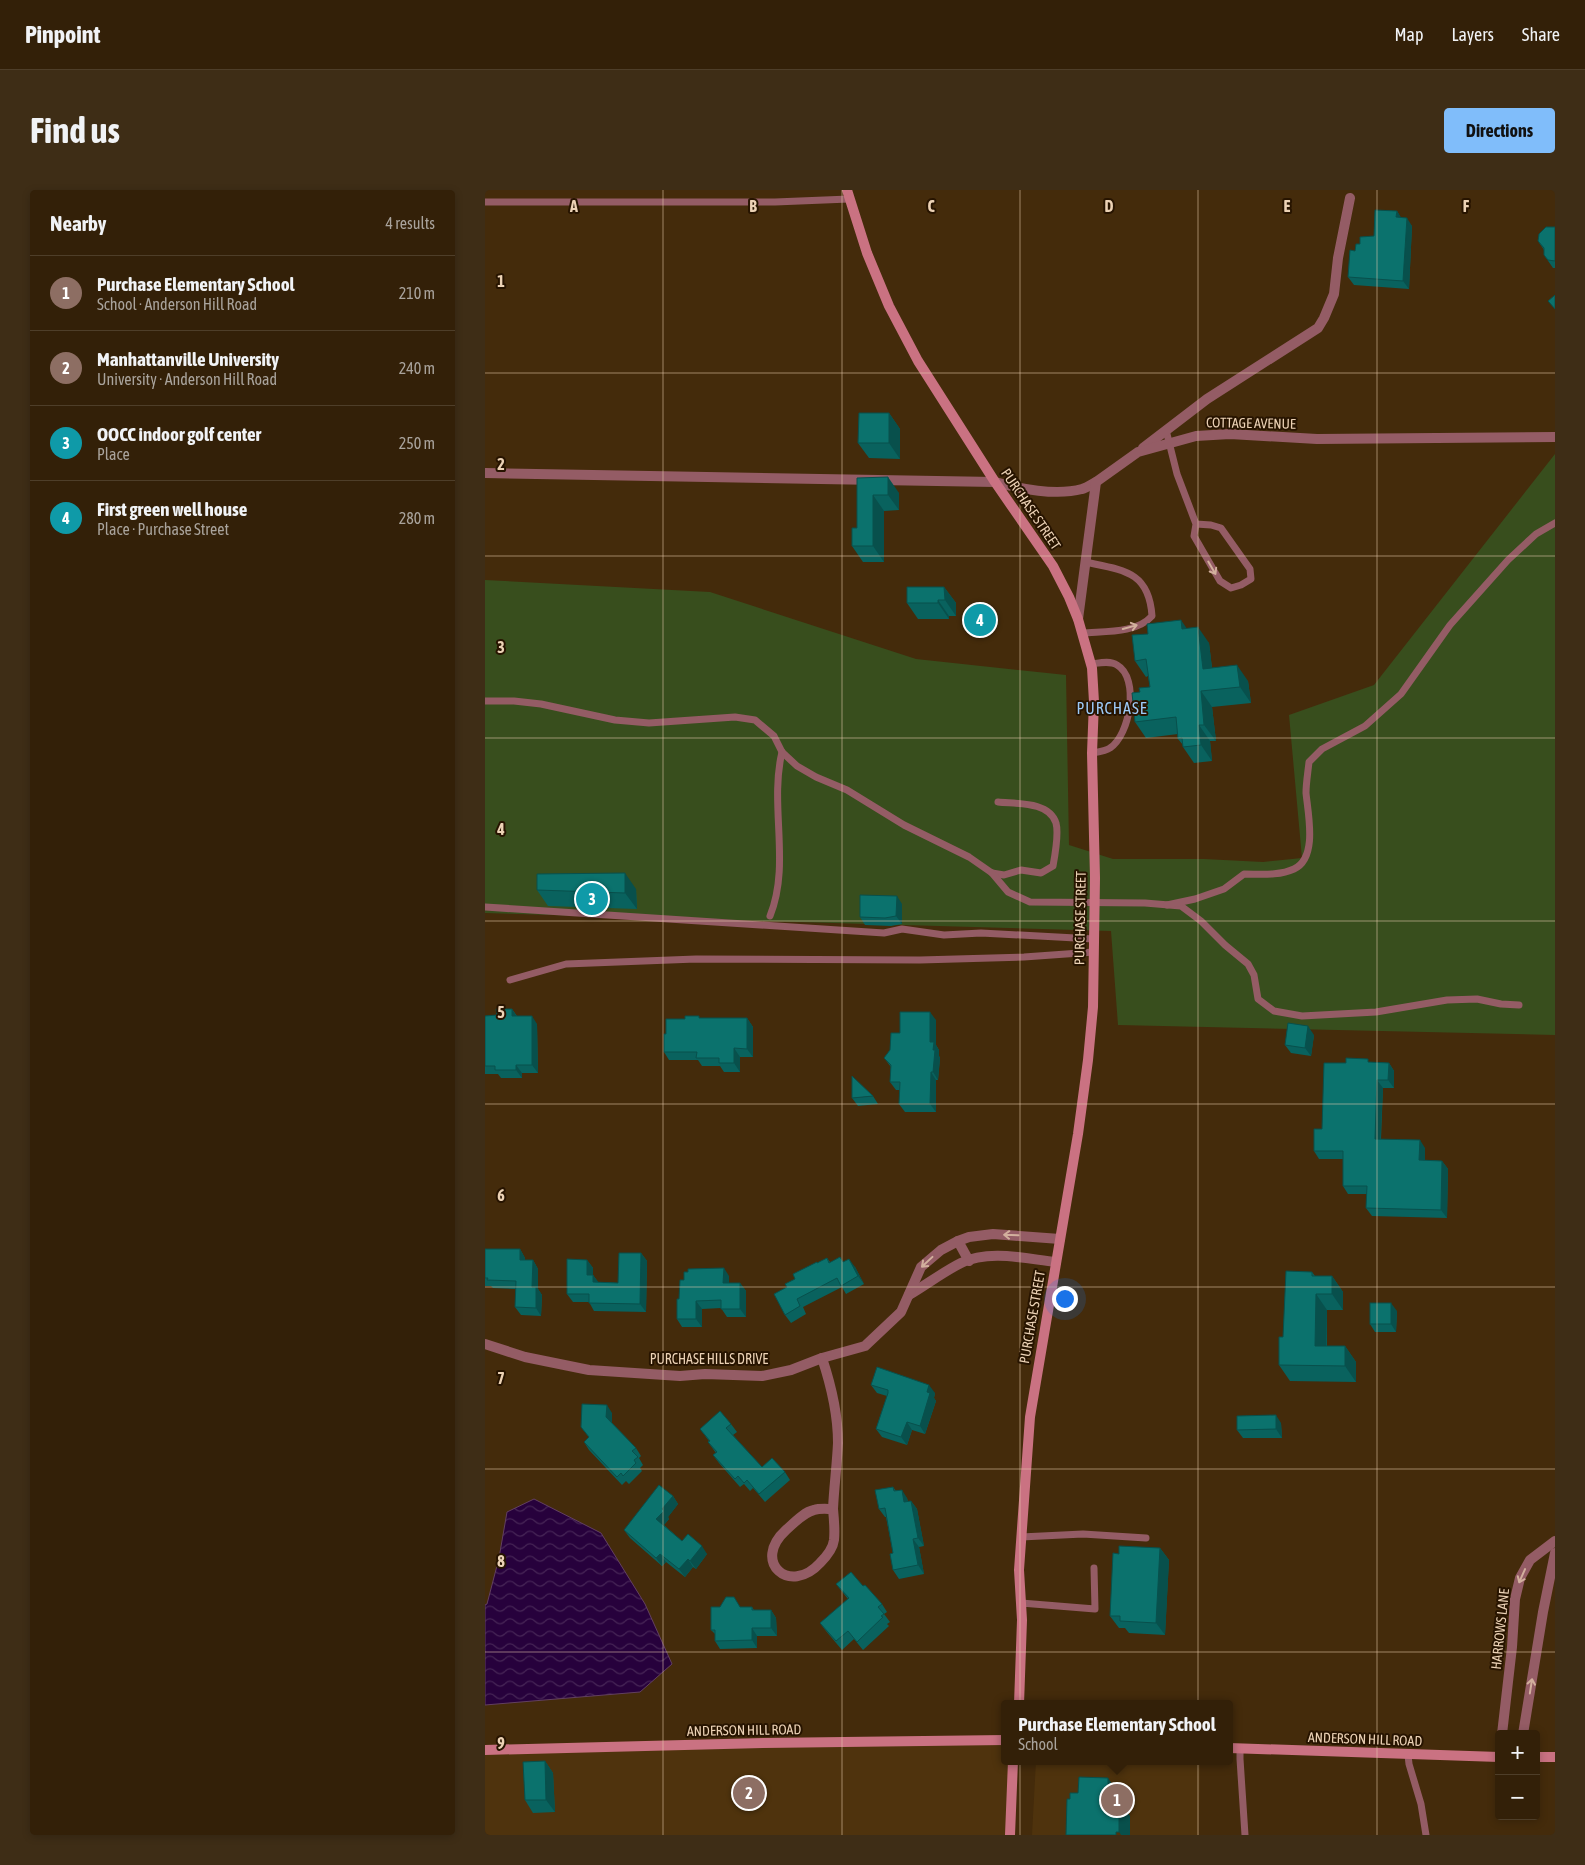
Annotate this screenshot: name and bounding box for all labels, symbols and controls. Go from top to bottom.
text: Pinpoint [25,21,100,48]
text: Map [1394,24,1423,45]
text: Layers [1451,24,1494,45]
text: Share [1522,24,1560,45]
button: Directions [1444,108,1555,153]
text: Find us [30,110,120,150]
text: A [569,197,578,215]
text: B [749,197,757,215]
text: C [927,197,935,215]
text: D [1105,197,1114,215]
text: E [1284,197,1291,215]
text: F [1463,197,1470,215]
text: Nearby [50,211,106,235]
text: 4 results [385,214,435,232]
text: 1 [497,272,505,290]
text: Purchase Elementary School [97,273,295,295]
text: 1 [62,284,70,302]
text: 210 m [399,284,435,302]
text: School · Anderson Hill Road [97,295,257,313]
text: Manhattanville University [97,348,279,370]
text: 2 [62,359,70,377]
text: 240 m [399,359,435,377]
text: University · Anderson Hill Road [97,370,277,388]
street label: COTTAGE AVENUE [1206,414,1296,432]
text: OOCC indoor golf center [97,423,261,445]
text: 3 [62,434,70,452]
text: 250 m [399,434,435,452]
text: Place [97,445,130,463]
text: 2 [497,455,505,473]
street label: PURCHASE STREET [998,466,1064,552]
text: First green well house [97,498,247,520]
text: 4 [62,509,70,527]
text: 280 m [399,509,435,527]
text: Place · Purchase Street [97,520,229,538]
one-way arrow [1208,560,1218,574]
pin: 4 [964,601,996,639]
one-way arrow [1122,622,1138,632]
text: 3 [497,638,505,656]
district label: PURCHASE [1077,699,1148,717]
text: 4 [496,820,505,838]
street label: PURCHASE STREET [1071,871,1089,965]
pin: 3 [576,880,608,918]
text: 5 [497,1003,505,1021]
text: 6 [497,1186,505,1204]
one-way arrow [1004,1230,1020,1240]
one-way arrow [920,1256,933,1268]
street label: PURCHASE STREET [1016,1269,1048,1365]
your location [1052,1286,1078,1312]
street label: PURCHASE HILLS DRIVE [650,1351,768,1367]
text: 7 [497,1369,505,1387]
text: 8 [497,1552,505,1570]
one-way arrow [1517,1568,1527,1583]
street label: HARROWS LANE [1488,1588,1512,1670]
one-way arrow [1526,1678,1536,1694]
popup [1001,1700,1233,1765]
text: Purchase Elementary School [1018,1713,1216,1735]
street label: ANDERSON HILL ROAD [687,1721,801,1739]
street label: ANDERSON HILL ROAD [1308,1729,1423,1749]
map controls [1495,1730,1540,1820]
button: + [1495,1730,1540,1775]
text: 9 [497,1734,505,1752]
text: School [1018,1735,1058,1753]
pin: 2 [733,1774,765,1812]
button: − [1495,1775,1540,1820]
pin: 1 [1101,1781,1133,1819]

